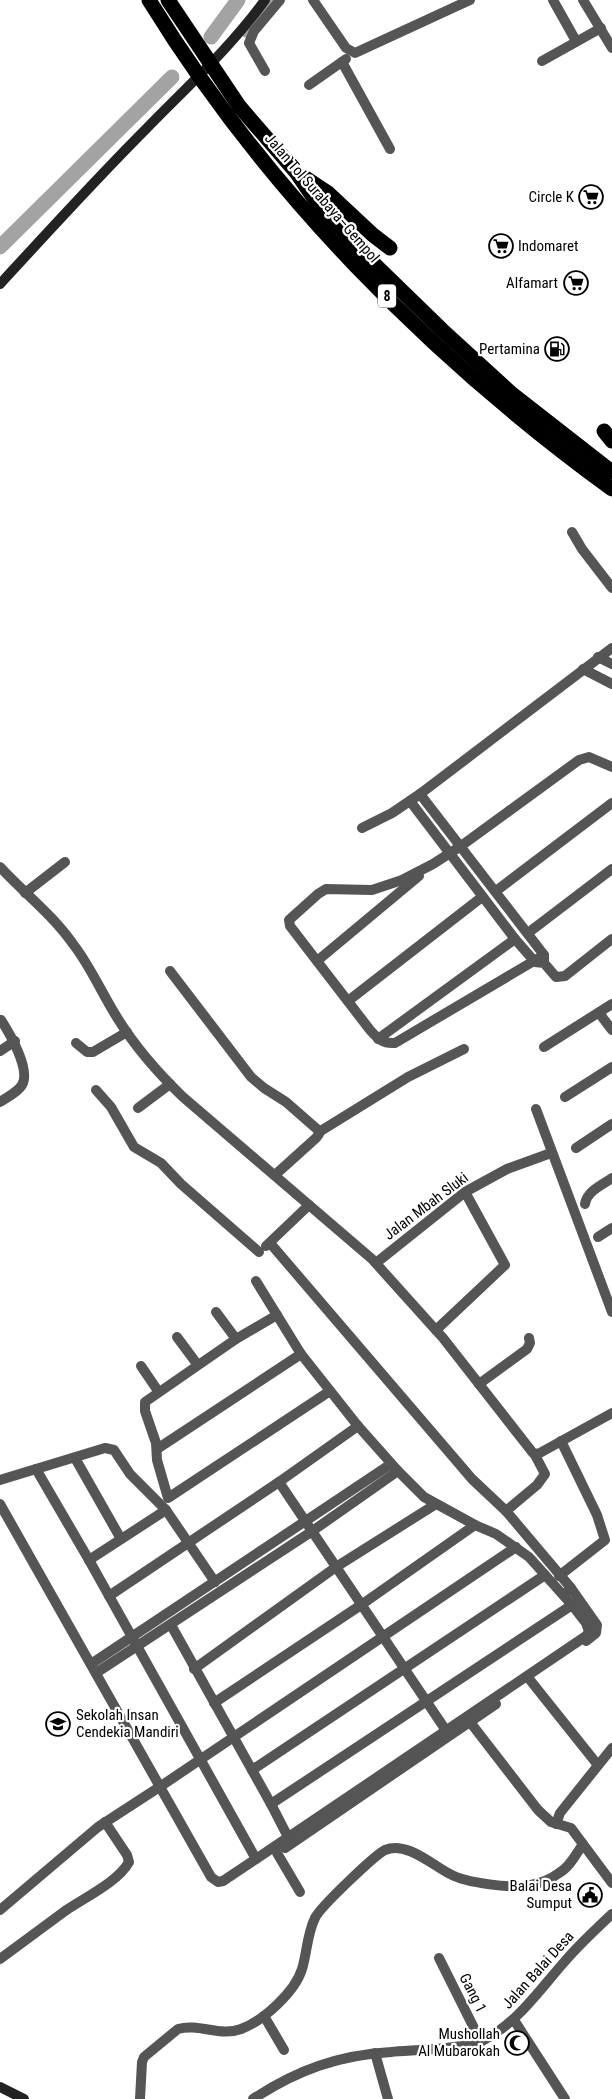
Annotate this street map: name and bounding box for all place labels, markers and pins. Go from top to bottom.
supermarket icon: Circle K [578,184,604,210]
place label: Circle K [529,188,575,206]
supermarket icon: Indomaret [488,233,514,259]
place label: Indomaret [518,237,578,255]
supermarket icon: Alfamart [563,270,589,296]
place label: Alfamart [506,274,558,292]
fuel station icon: Pertamina [544,336,570,362]
place label: Pertamina [479,340,540,358]
place label: Sekolah Insan Cendekia Mandiri [76,1706,179,1741]
school or university icon: Sekolah Insan Cendekia Mandiri [45,1711,71,1737]
place label: Balai Desa Sumput [509,1877,572,1912]
public building icon: Balai Desa Sumput [577,1882,603,1908]
place label: Mushollah Al Mubarokah [418,2025,500,2060]
mosque icon: Mushollah Al Mubarokah [504,2030,530,2056]

